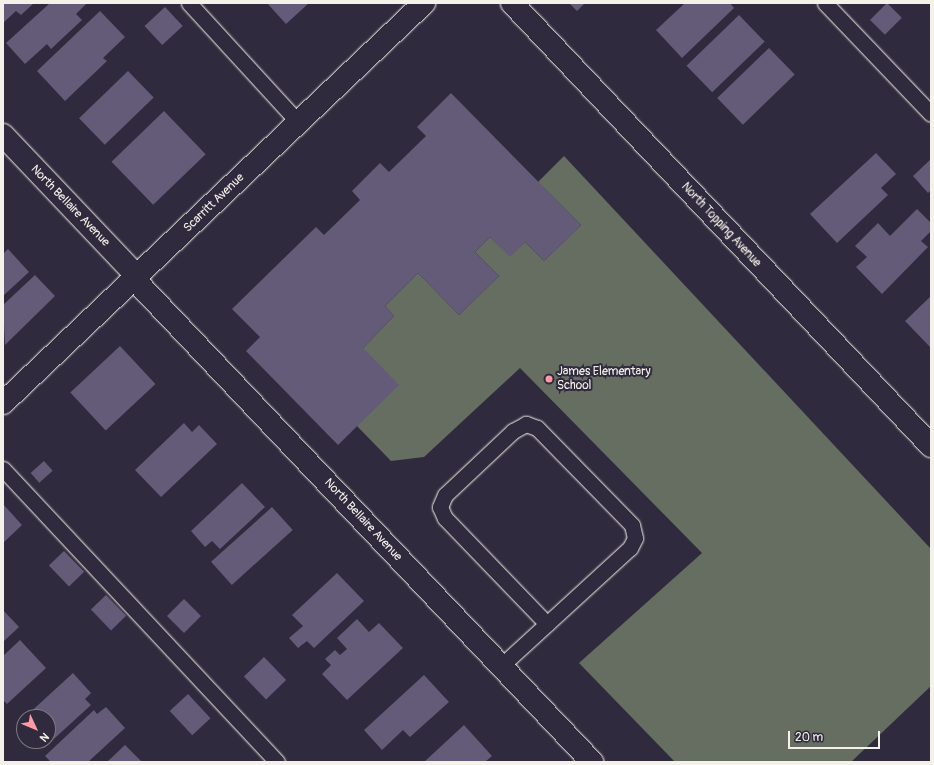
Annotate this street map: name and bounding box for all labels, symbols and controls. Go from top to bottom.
street label: North Bellaire Avenue [27,162,113,250]
street label: Scarritt Avenue [181,171,247,235]
street label: North Topping Avenue [678,180,764,270]
place label: James Elementary School [557,365,651,393]
marker: James Elementary School [544,374,554,384]
street label: North Bellaire Avenue [321,476,405,564]
north arrow [16,709,56,749]
scale bar [790,723,882,749]
text: N [37,730,52,744]
text: 20 m [795,730,823,745]

